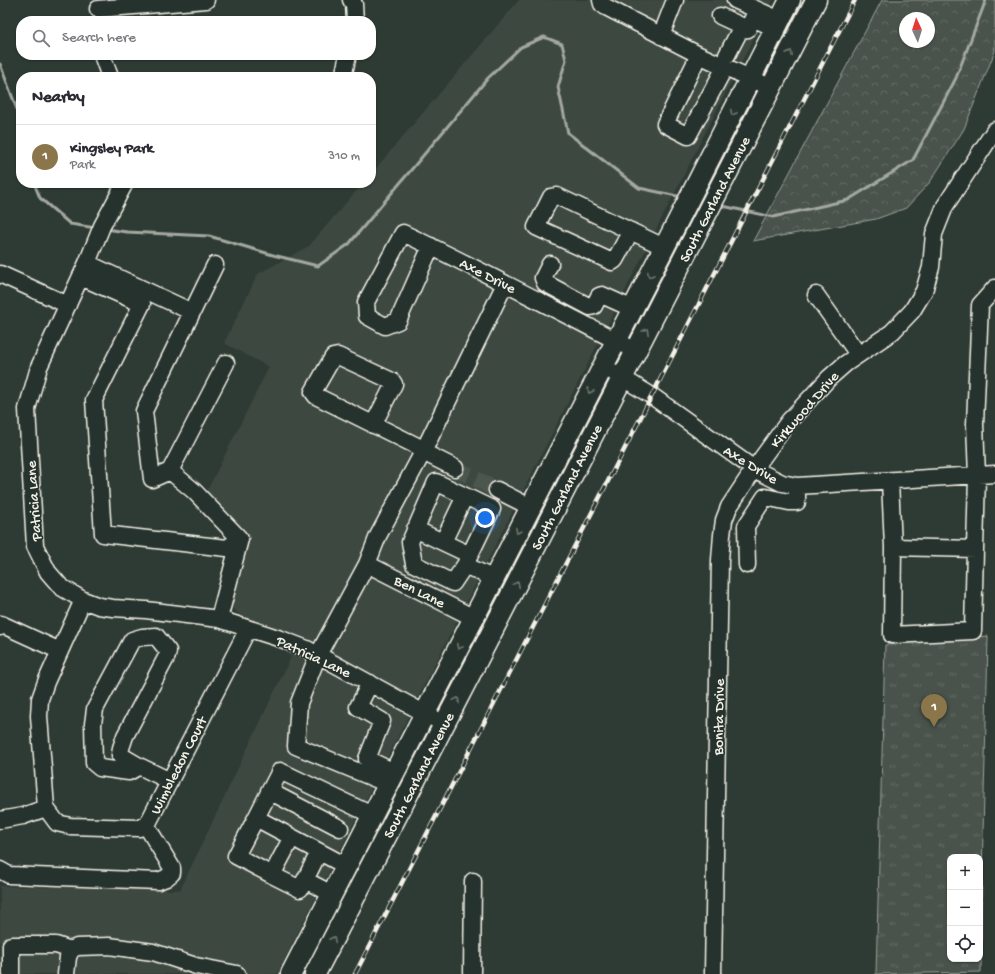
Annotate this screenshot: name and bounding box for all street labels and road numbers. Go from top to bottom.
street label: South Garland Avenue [676,134,755,266]
street label: Axe Drive [456,255,518,299]
street label: Kirkwood Drive [767,368,844,452]
street label: South Garland Avenue [528,422,607,554]
street label: Axe Drive [719,442,781,489]
street label: Patricia Lane [23,460,47,542]
street label: Ben Lane [390,572,448,613]
street label: Patricia Lane [272,632,354,683]
street label: Bonita Drive [710,678,730,756]
street label: South Garland Avenue [380,710,459,842]
street label: Wimbledon Court [147,712,213,818]

